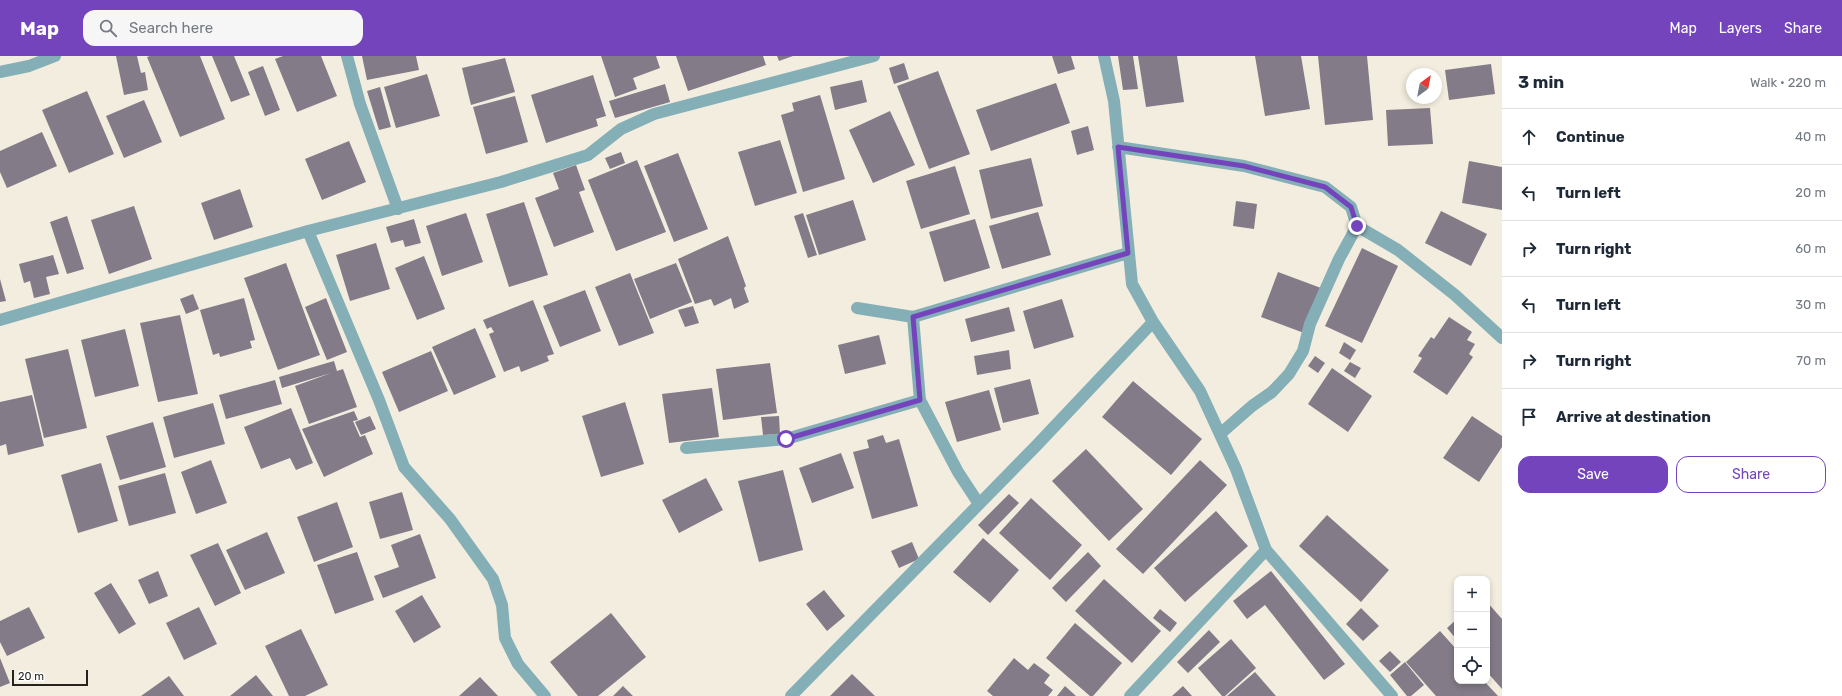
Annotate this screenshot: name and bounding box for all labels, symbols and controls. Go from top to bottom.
search box [83,10,363,46]
text: Map [20,17,59,40]
icon: search [97,17,119,39]
text: Search here [129,19,213,37]
text: Map [1670,20,1697,37]
text: Layers [1719,20,1762,37]
text: Share [1784,20,1822,37]
north arrow [1406,68,1442,104]
text: 3 min [1518,72,1564,92]
text: Walk · 220 m [1750,75,1826,90]
icon: ahead [1518,126,1540,148]
text: Continue [1556,128,1625,146]
text: 40 m [1795,129,1826,144]
icon: left [1518,182,1540,204]
text: Turn left [1556,184,1621,202]
text: 20 m [1795,185,1826,200]
route end [1348,217,1366,235]
icon: right [1518,238,1540,260]
text: Turn right [1556,240,1631,258]
text: 60 m [1795,241,1826,256]
icon: left [1518,294,1540,316]
text: Turn left [1556,296,1621,314]
text: 30 m [1795,297,1826,312]
icon: right [1518,350,1540,372]
text: Turn right [1556,352,1631,370]
text: 70 m [1796,353,1826,368]
icon: arrive [1518,406,1540,428]
text: Arrive at destination [1556,408,1711,426]
route start [777,430,795,448]
button: Save [1518,456,1668,493]
button: Share [1676,456,1826,493]
map controls [1454,576,1490,684]
button: + [1454,576,1490,612]
button: − [1454,612,1490,648]
button: locate [1454,648,1490,684]
scale bar [12,668,88,687]
text: 20 m [18,670,44,683]

